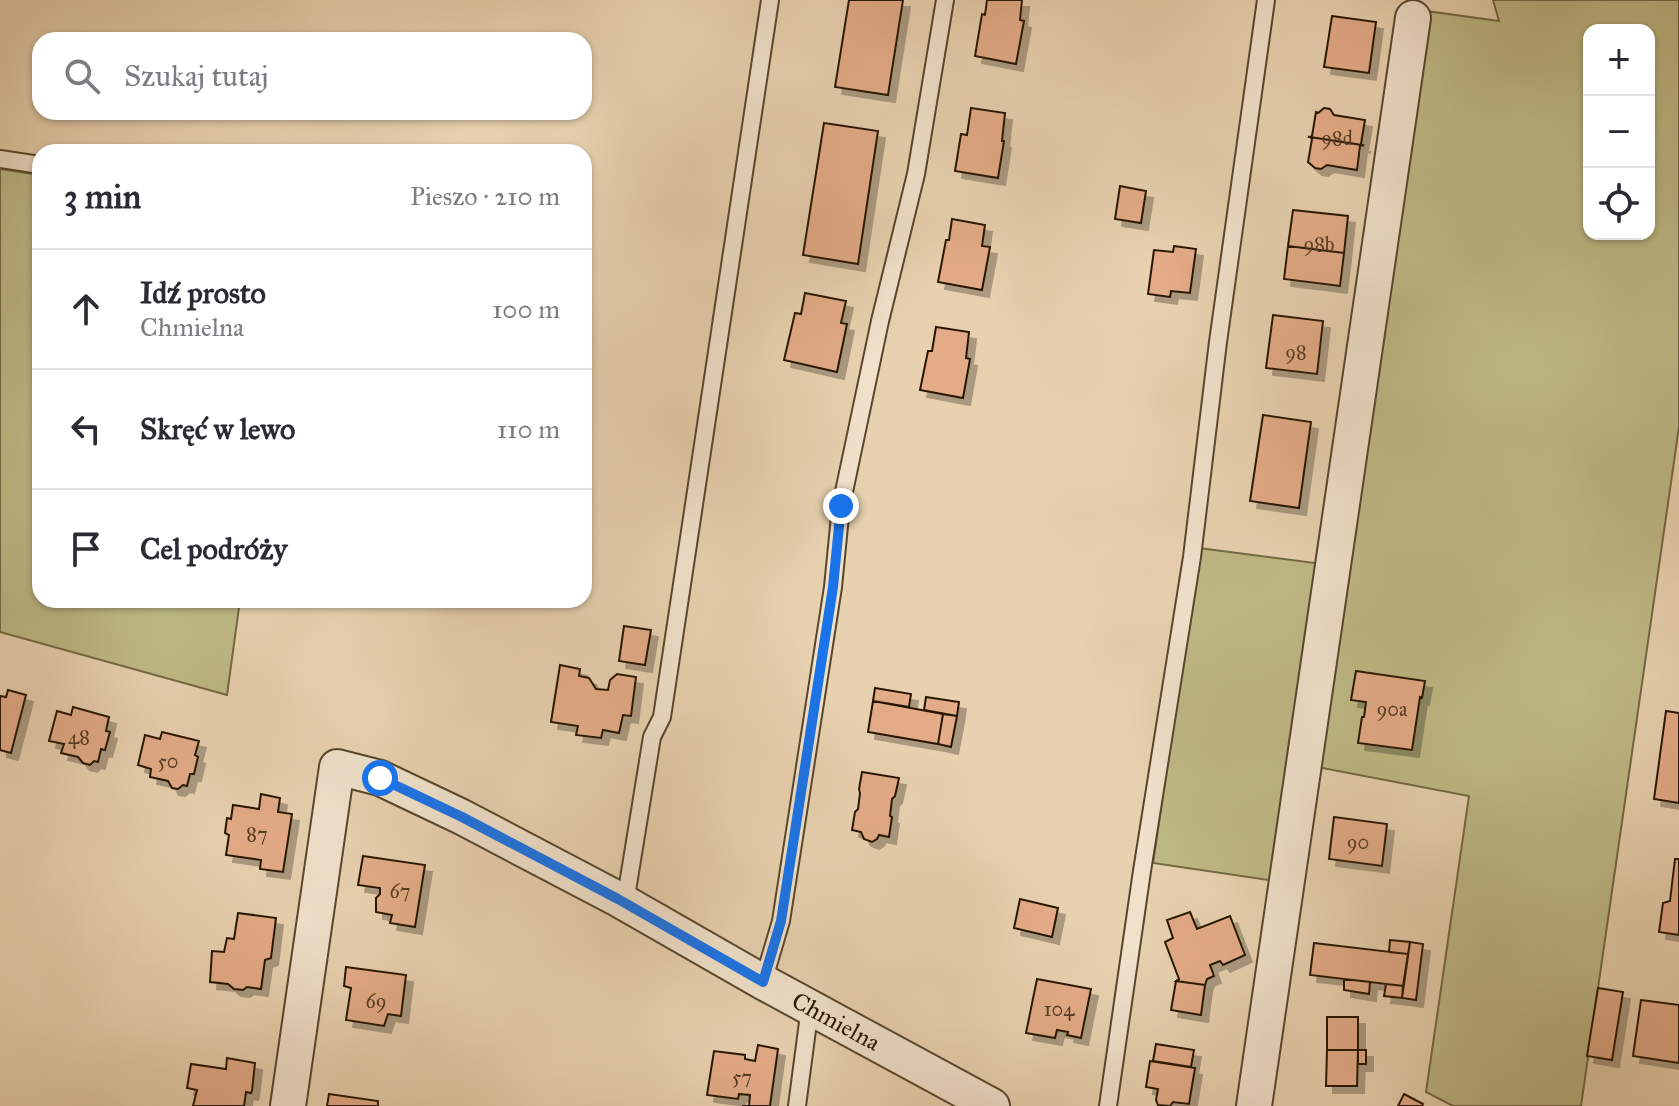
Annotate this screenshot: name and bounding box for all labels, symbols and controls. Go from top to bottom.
map controls [1583,24,1655,240]
button: + [1583,24,1655,96]
search box [32,32,592,120]
icon: search [60,54,104,98]
text: Szukaj tutaj [124,58,269,94]
button: − [1583,96,1655,168]
house number: 98d [1321,126,1353,150]
button: locate [1583,168,1655,240]
text: 3 min [64,176,141,217]
text: Pieszo · 210 m [410,180,560,212]
house number: 98b [1303,232,1335,256]
text: Idź prosto [140,275,266,311]
icon: ahead [64,287,108,331]
text: 100 m [492,293,560,325]
text: Chmielna [140,311,244,343]
house number: 98 [1285,340,1307,364]
icon: left [64,407,108,451]
text: Skręć w lewo [140,411,295,447]
text: 110 m [497,413,560,445]
route end [823,488,859,524]
icon: arrive [64,527,108,571]
text: Cel podróży [140,531,287,567]
house number: 90a [1377,697,1408,721]
house number: 48 [68,725,90,749]
house number: 50 [158,749,178,773]
route start [362,760,398,796]
house number: 87 [246,822,268,846]
house number: 90 [1347,830,1369,854]
house number: 67 [390,879,410,903]
street label: Chmielna [787,985,886,1058]
house number: 69 [366,989,387,1013]
house number: 104 [1044,997,1075,1021]
house number: 57 [732,1065,752,1089]

